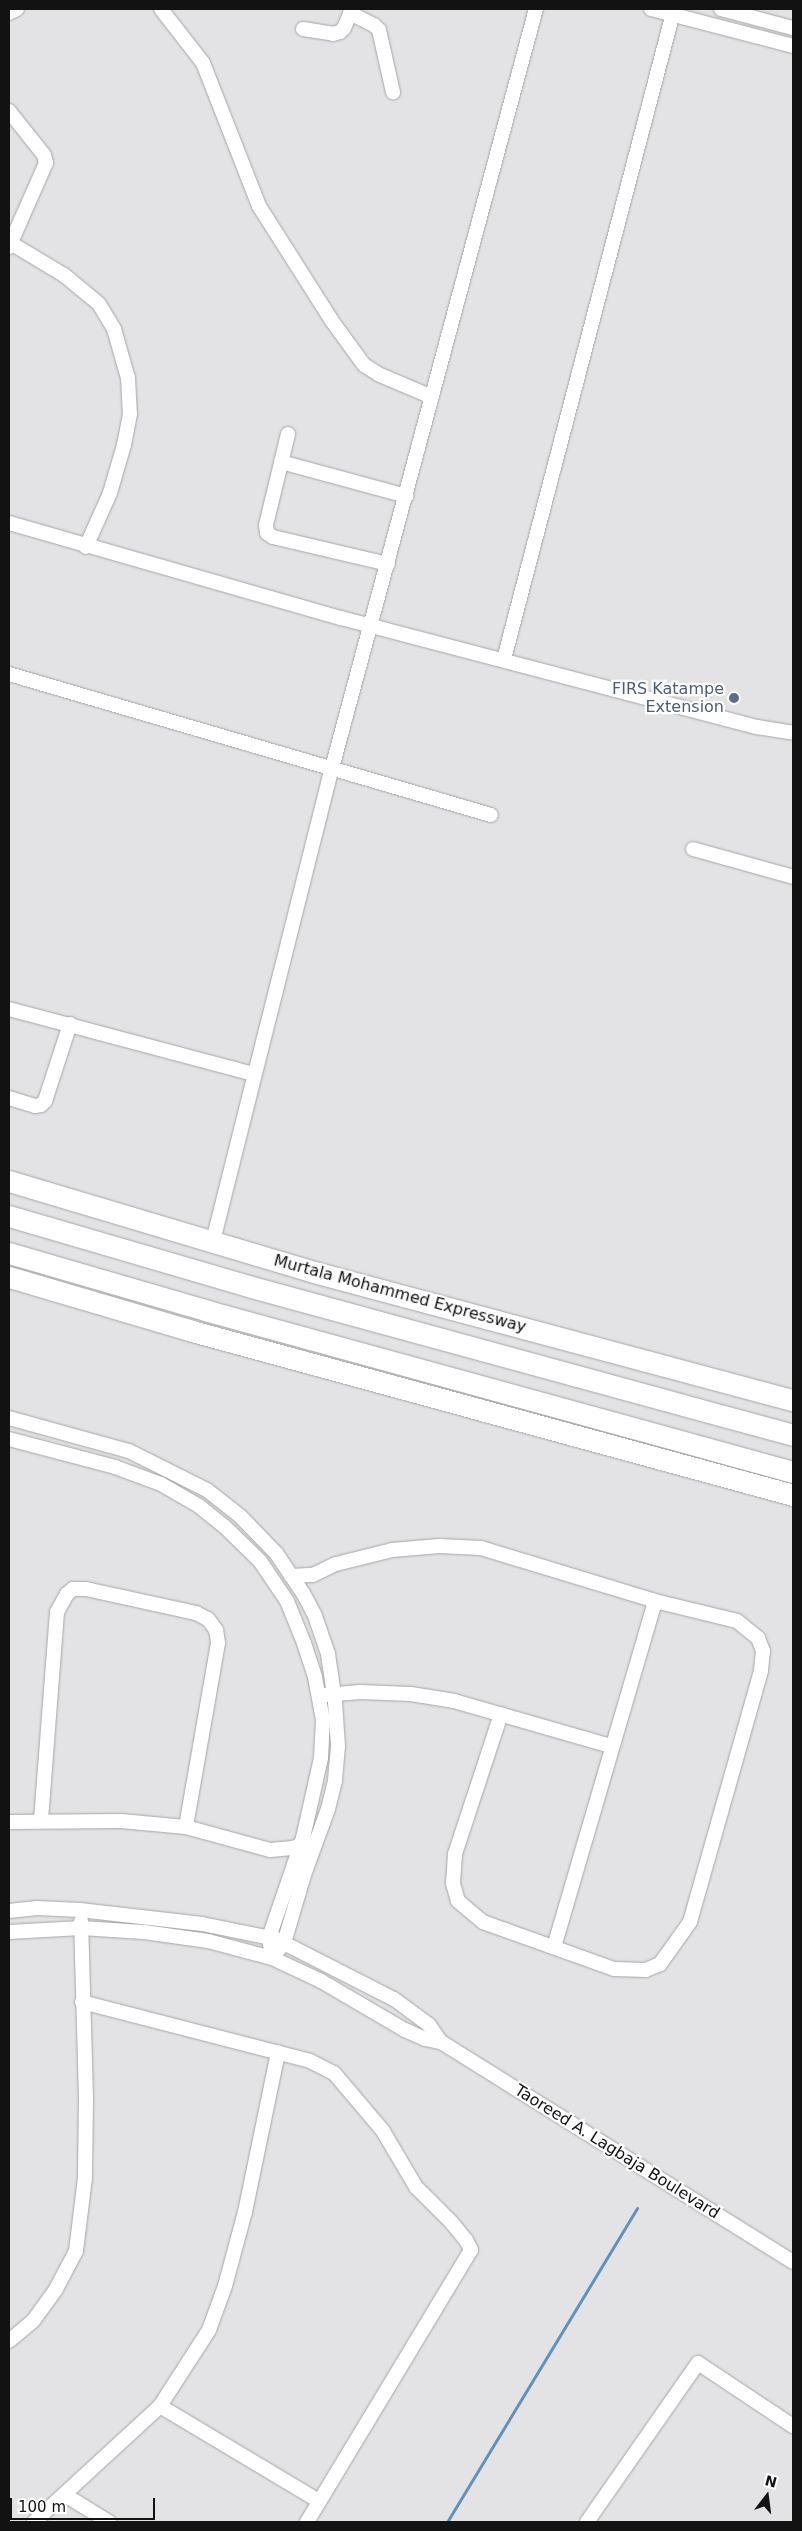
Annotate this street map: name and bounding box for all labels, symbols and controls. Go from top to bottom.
place label: FIRS Katampe Extension [612,679,724,717]
marker: FIRS Katampe Extension [728,692,740,704]
street label: Murtala Mohammed Expressway [272,1251,528,1337]
street label: Taoreed A. Lagbaja Boulevard [511,2081,723,2223]
north arrow [742,2471,792,2521]
text: N [763,2472,779,2491]
scale bar [12,2488,158,2520]
text: 100 m [18,2498,66,2516]

